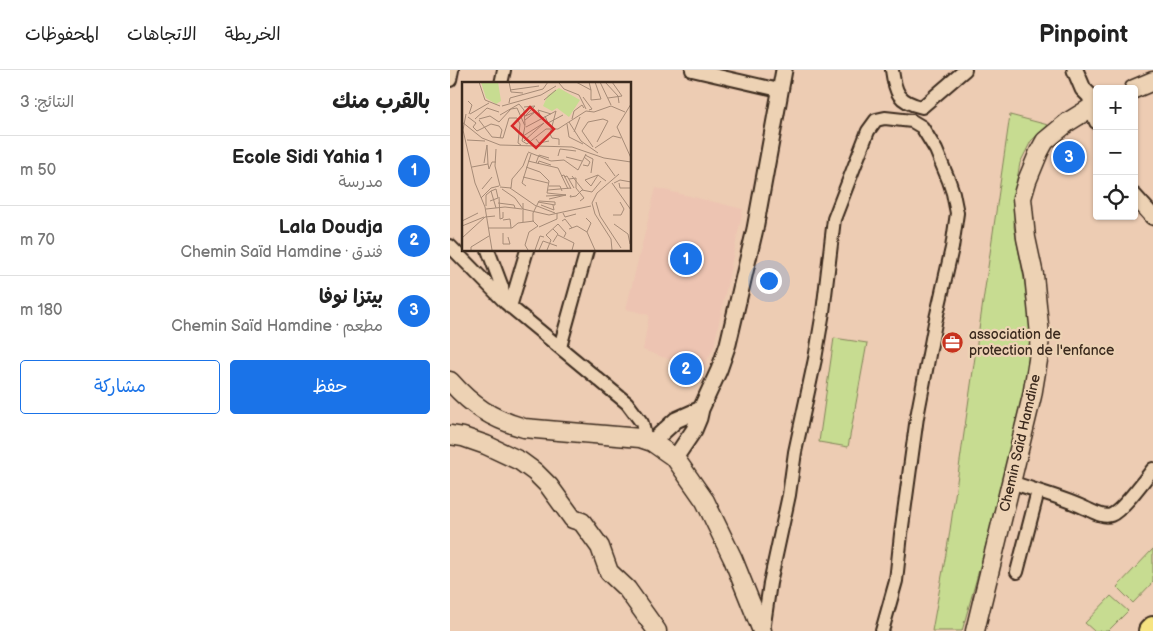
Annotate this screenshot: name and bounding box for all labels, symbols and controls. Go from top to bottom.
text: Pinpoint [1039,20,1128,49]
text: المحفوظات [25,24,99,45]
text: الاتجاهات [127,24,197,45]
text: الخريطة [225,24,281,45]
inset map [462,82,631,251]
map controls [1093,85,1138,220]
button: + [1093,85,1138,130]
text: بالقرب منك [332,89,430,114]
text: النتائج: 3 [20,93,74,112]
button: − [1093,130,1138,175]
pin: 3 [1053,138,1085,176]
text: Ecole Sidi Yahia 1 [232,146,383,169]
text: 50 m [20,161,56,180]
text: 1 [411,161,417,180]
text: مدرسة [338,173,383,192]
button: locate [1093,175,1138,220]
text: Lala Doudja [279,216,383,239]
text: 70 m [20,231,55,250]
text: 2 [409,231,419,250]
pin: 1 [670,240,702,278]
text: فندق · Chemin Saïd Hamdine [181,243,383,262]
your location [756,268,782,294]
text: بيتزا نوفا [319,286,383,309]
text: 180 m [20,301,63,320]
text: 3 [409,301,419,320]
text: مطعم · Chemin Saïd Hamdine [171,317,383,336]
place label: association de protection de l'enfance [969,326,1114,359]
office icon: association de protection de l'enfance [941,330,965,354]
pin: 2 [670,350,702,388]
button: مشاركة [20,360,220,414]
button: حفظ [230,360,430,414]
street label: Chemin Saïd Hamdine [996,373,1044,513]

